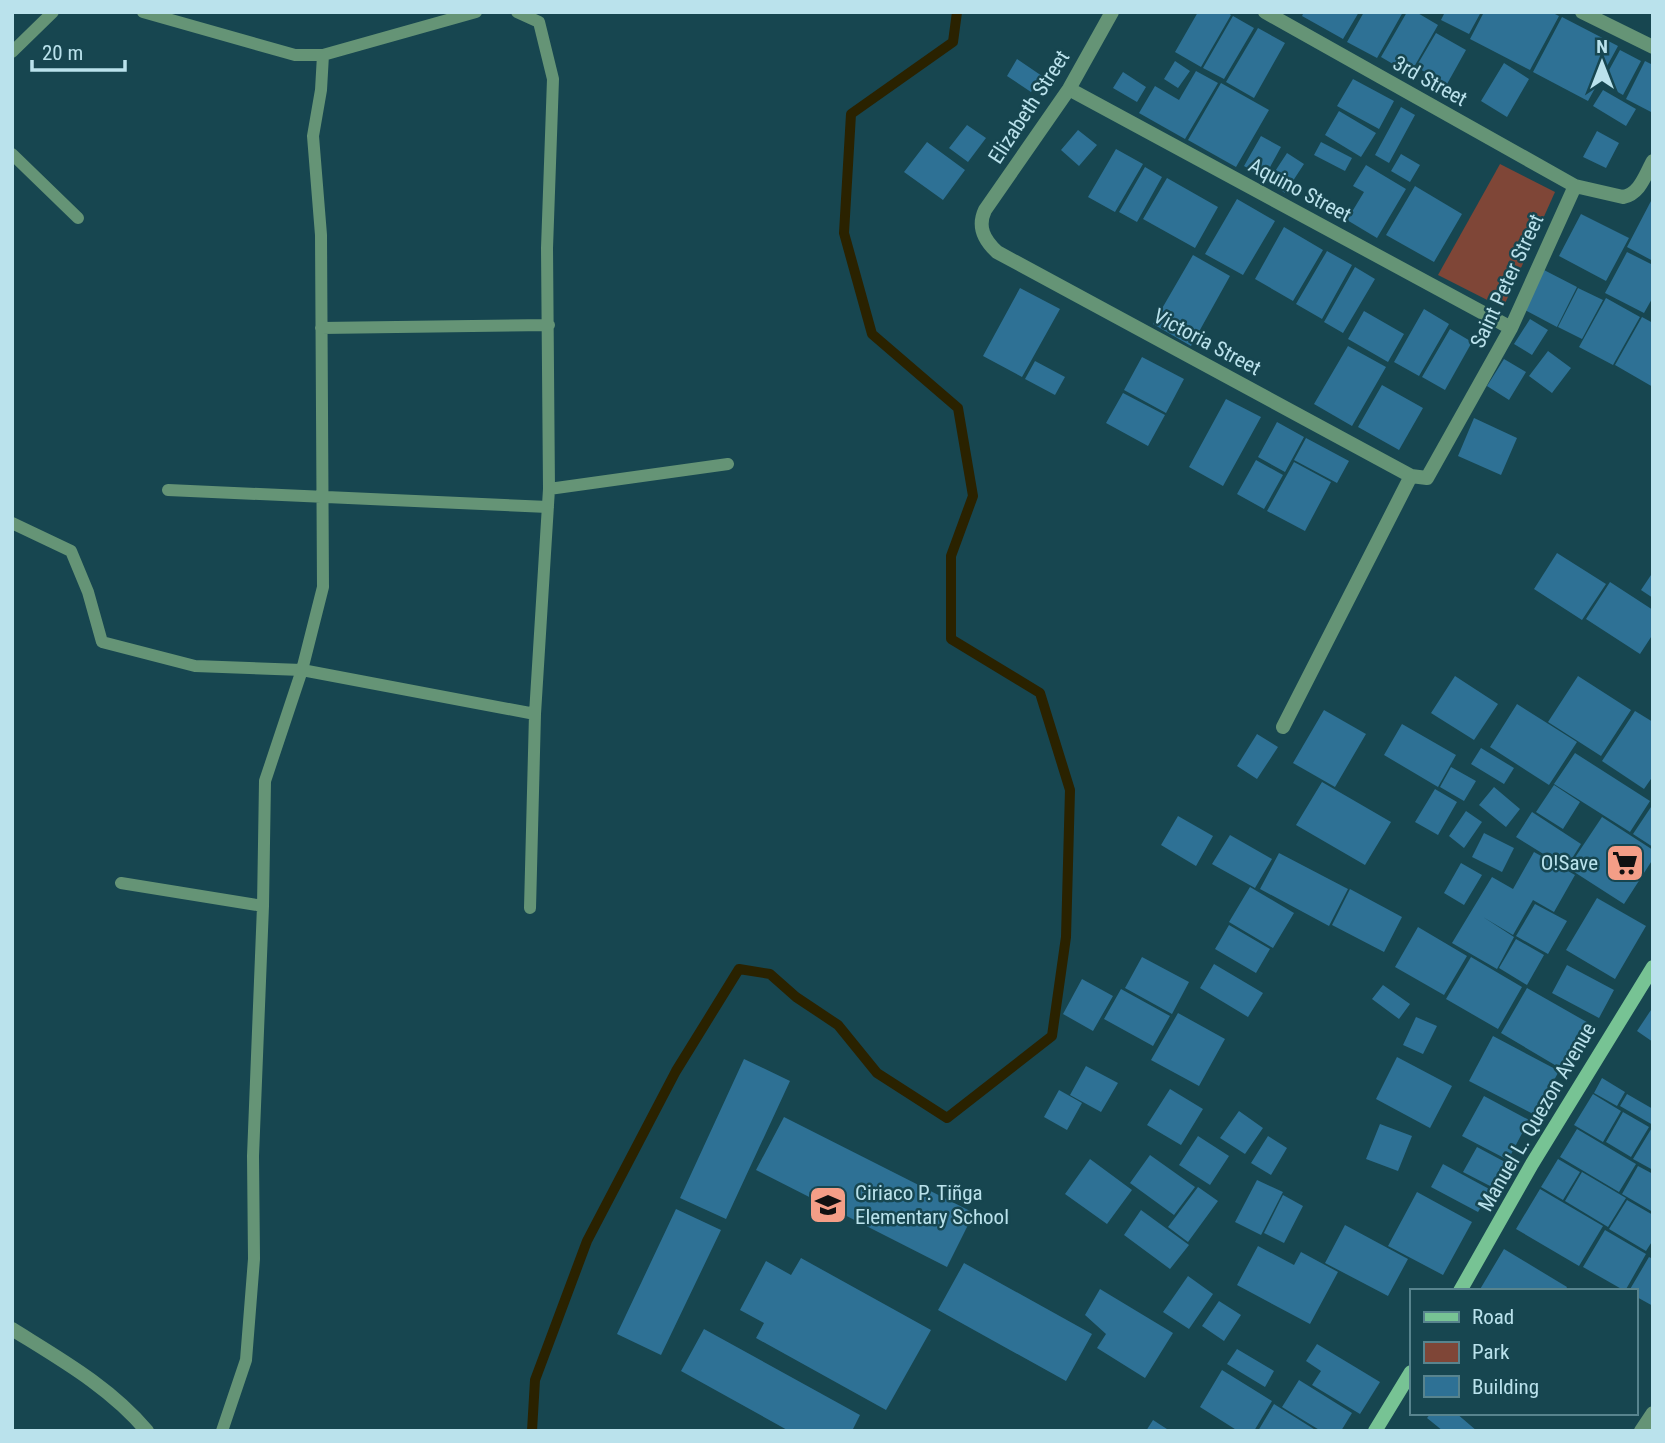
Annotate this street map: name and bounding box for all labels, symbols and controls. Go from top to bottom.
scale bar [32,28,124,72]
north arrow [1567,28,1637,98]
text: N [1596,35,1608,58]
text: 20 m [42,41,83,65]
street label: Elizabeth Street [984,46,1074,168]
street label: 3rd Street [1389,51,1471,111]
street label: Aquino Street [1245,153,1355,227]
street label: Saint Peter Street [1466,210,1548,352]
street label: Victoria Street [1149,304,1265,380]
supermarket icon: O!Save [1604,842,1646,884]
place label: O!Save [1541,851,1598,875]
street label: Manuel L. Quezon Avenue [1473,1018,1601,1216]
place label: Ciriaco P. Tiñga Elementary School [855,1181,1009,1229]
school or university icon: Ciriaco P. Tiñga Elementary School [807,1184,849,1226]
legend [1410,1289,1637,1415]
text: Road [1472,1305,1514,1329]
text: Park [1472,1340,1510,1364]
text: Building [1472,1375,1539,1399]

